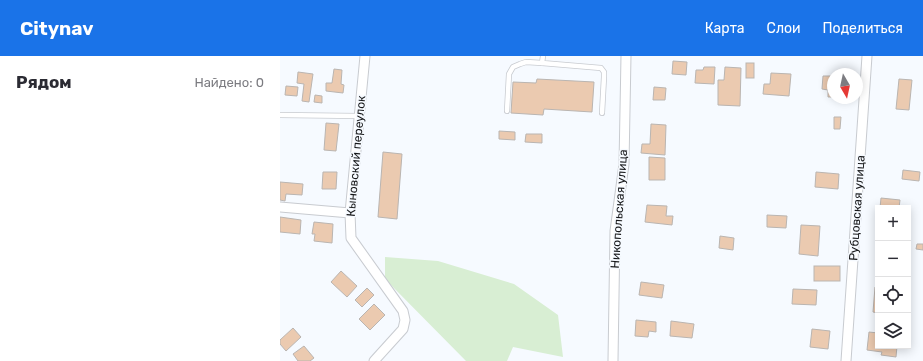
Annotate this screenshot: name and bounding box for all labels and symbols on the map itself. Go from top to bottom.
north arrow [827,68,863,104]
street label: Кыновский переулок [344,94,368,217]
street label: Никопольская улица [608,149,630,269]
street label: Рубцовская улица [846,155,868,261]

